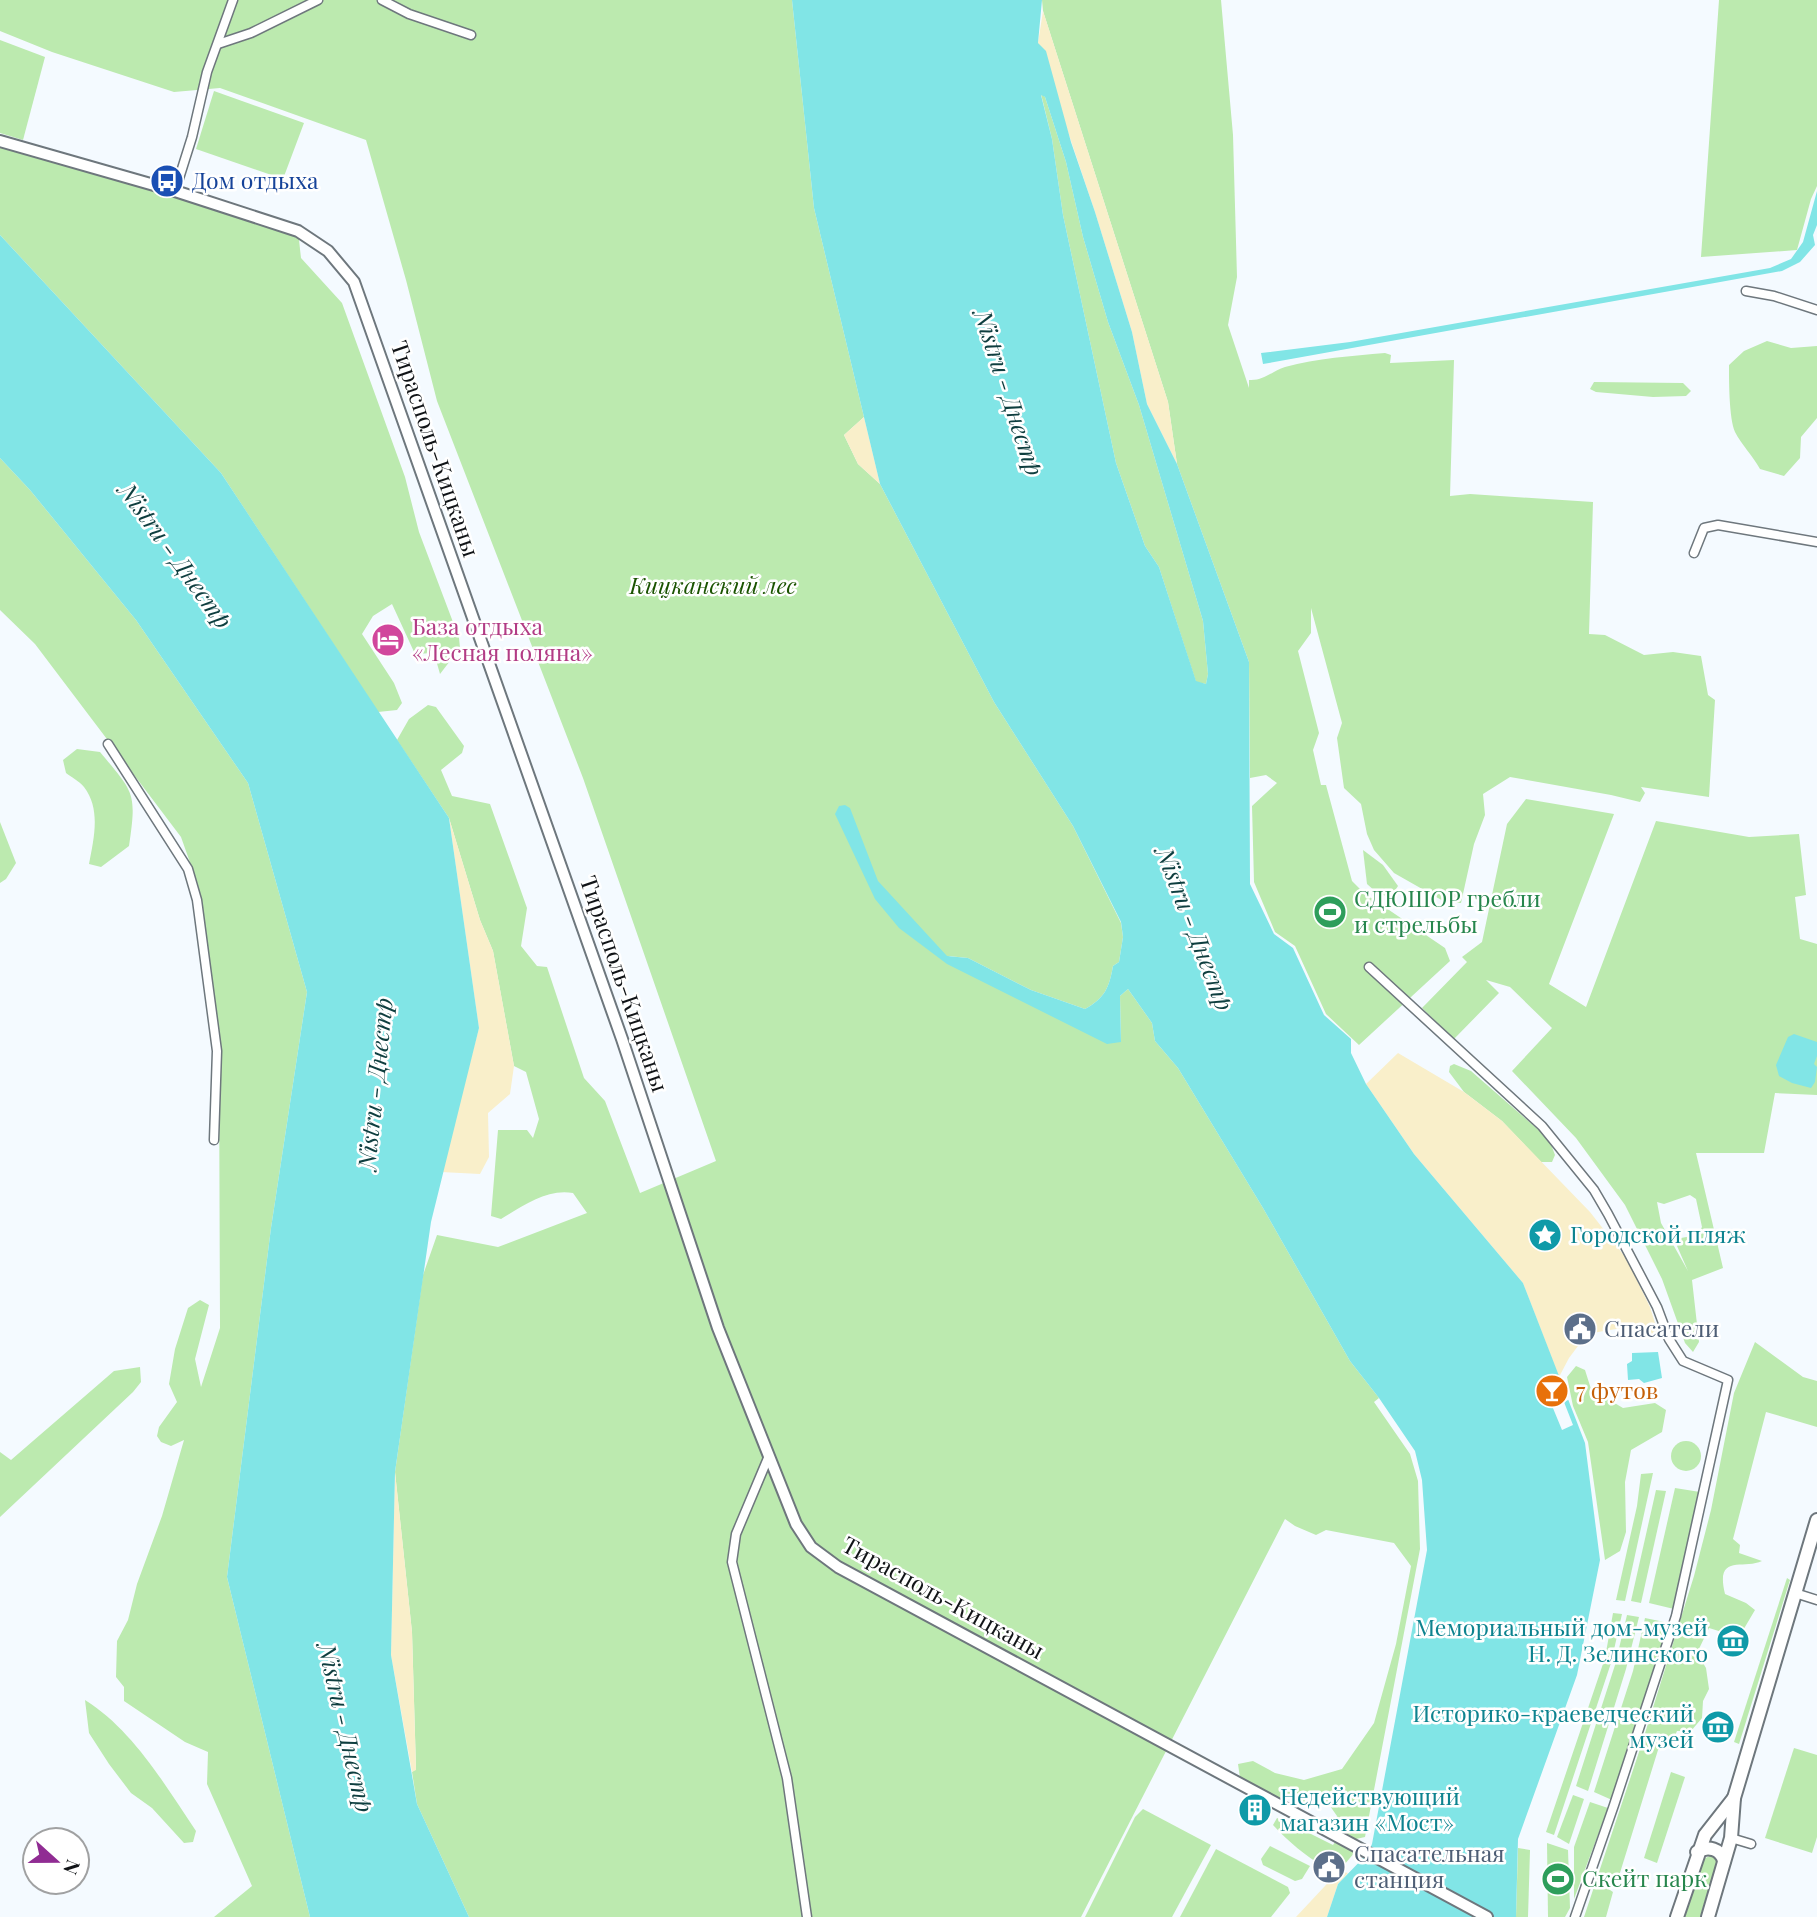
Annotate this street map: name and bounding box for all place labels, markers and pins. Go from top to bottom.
bus stop icon: Дом отдыха [148,162,186,200]
place label: Дом отдыха [192,164,319,195]
place label: База отдыха «Лесная поляна» [412,610,593,667]
hotel icon: База отдыха «Лесная поляна» [369,621,407,659]
place label: СДЮШОР гребли и стрельбы [1354,882,1541,939]
sports icon: СДЮШОР гребли и стрельбы [1311,893,1349,931]
place icon: Городской пляж [1526,1216,1564,1254]
place label: Городской пляж [1570,1218,1746,1249]
public building icon: Спасатели [1561,1310,1599,1348]
place label: Спасатели [1604,1312,1719,1343]
bar icon: 7 футов [1533,1372,1571,1410]
place label: 7 футов [1576,1374,1658,1405]
place label: Мемориальный дом-музей Н. Д. Зелинского [1415,1611,1708,1668]
museum icon: Мемориальный дом-музей Н. Д. Зелинского [1714,1622,1752,1660]
place label: Историко-краеведческий музей [1413,1697,1694,1754]
museum icon: Историко-краеведческий музей [1699,1708,1737,1746]
place label: Недействующий магазин «Мост» [1280,1780,1460,1837]
building icon: Недействующий магазин «Мост» [1236,1791,1274,1829]
place label: Спасательная станция [1354,1837,1505,1894]
public building icon: Спасательная станция [1310,1848,1348,1886]
sports icon: Скейт парк [1539,1860,1577,1898]
place label: Скейт парк [1582,1862,1707,1893]

